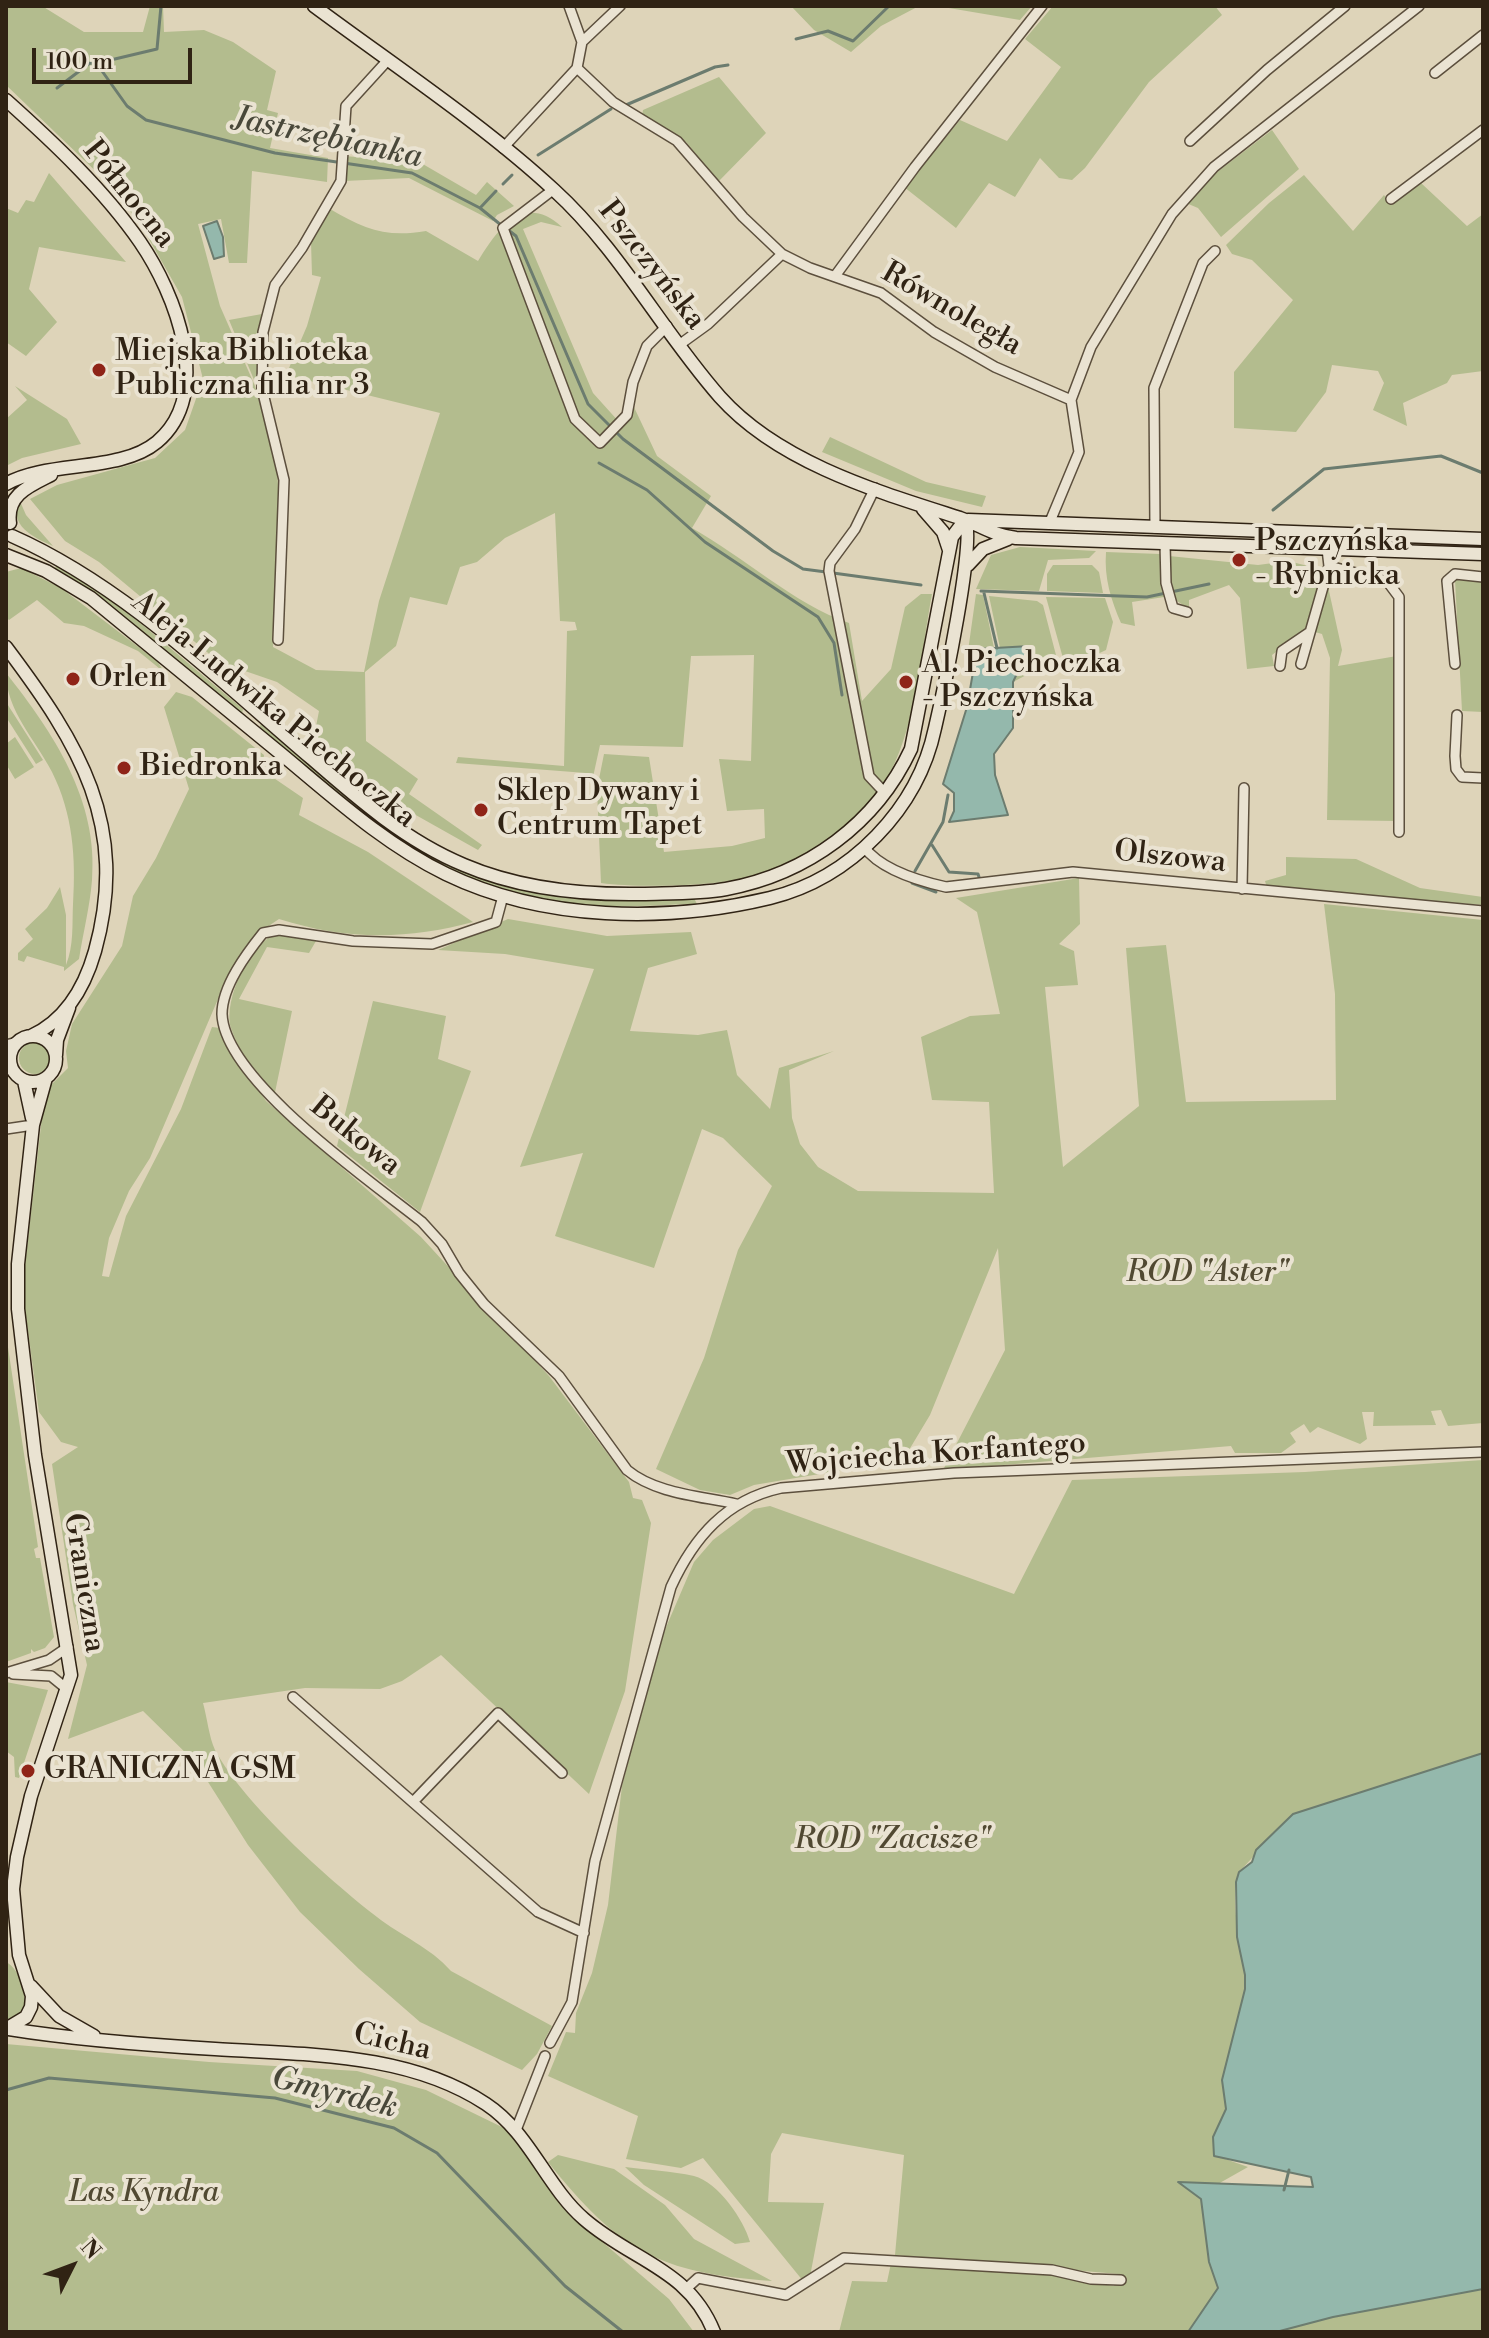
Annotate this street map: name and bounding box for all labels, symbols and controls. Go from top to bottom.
scale bar [36,32,196,82]
text: 100 m [46,47,113,77]
water label: Jastrzębianka [230,100,426,178]
street label: Północna [74,134,182,256]
street label: Pszczyńska [590,194,712,338]
street label: Równoległa [875,255,1027,365]
place label: Miejska Biblioteka Publiczna filia nr 3 [115,335,370,406]
marker: Miejska Biblioteka Publiczna filia nr 3 [90,361,108,379]
place label: Pszczyńska - Rybnicka [1255,525,1409,596]
marker: Pszczyńska - Rybnicka [1230,551,1248,569]
street label: Aleja Ludwika Piechoczka [124,585,422,837]
place label: Al. Piechoczka - Pszczyńska [922,647,1121,718]
place label: Orlen [89,661,167,697]
marker: Orlen [64,670,82,688]
marker: Al. Piechoczka - Pszczyńska [897,673,915,691]
place label: Biedronka [140,750,282,786]
marker: Biedronka [115,759,133,777]
place label: Sklep Dywany i Centrum Tapet [497,775,702,846]
marker: Sklep Dywany i Centrum Tapet [472,801,490,819]
street label: Olszowa [1112,834,1228,882]
street label: Bukowa [303,1090,407,1184]
park label: ROD "Aster" [1126,1256,1288,1292]
street label: Wojciecha Korfantego [785,1427,1087,1483]
street label: Graniczna [54,1511,112,1655]
place label: GRANICZNA GSM [44,1753,296,1789]
marker: GRANICZNA GSM [19,1762,37,1780]
park label: ROD "Zacisze" [794,1823,990,1859]
street label: Cicha [350,2017,434,2069]
water label: Gmyrdek [267,2060,401,2128]
park label: Las Kyndra [69,2176,219,2212]
north arrow [32,2226,112,2306]
text: N [74,2234,106,2265]

